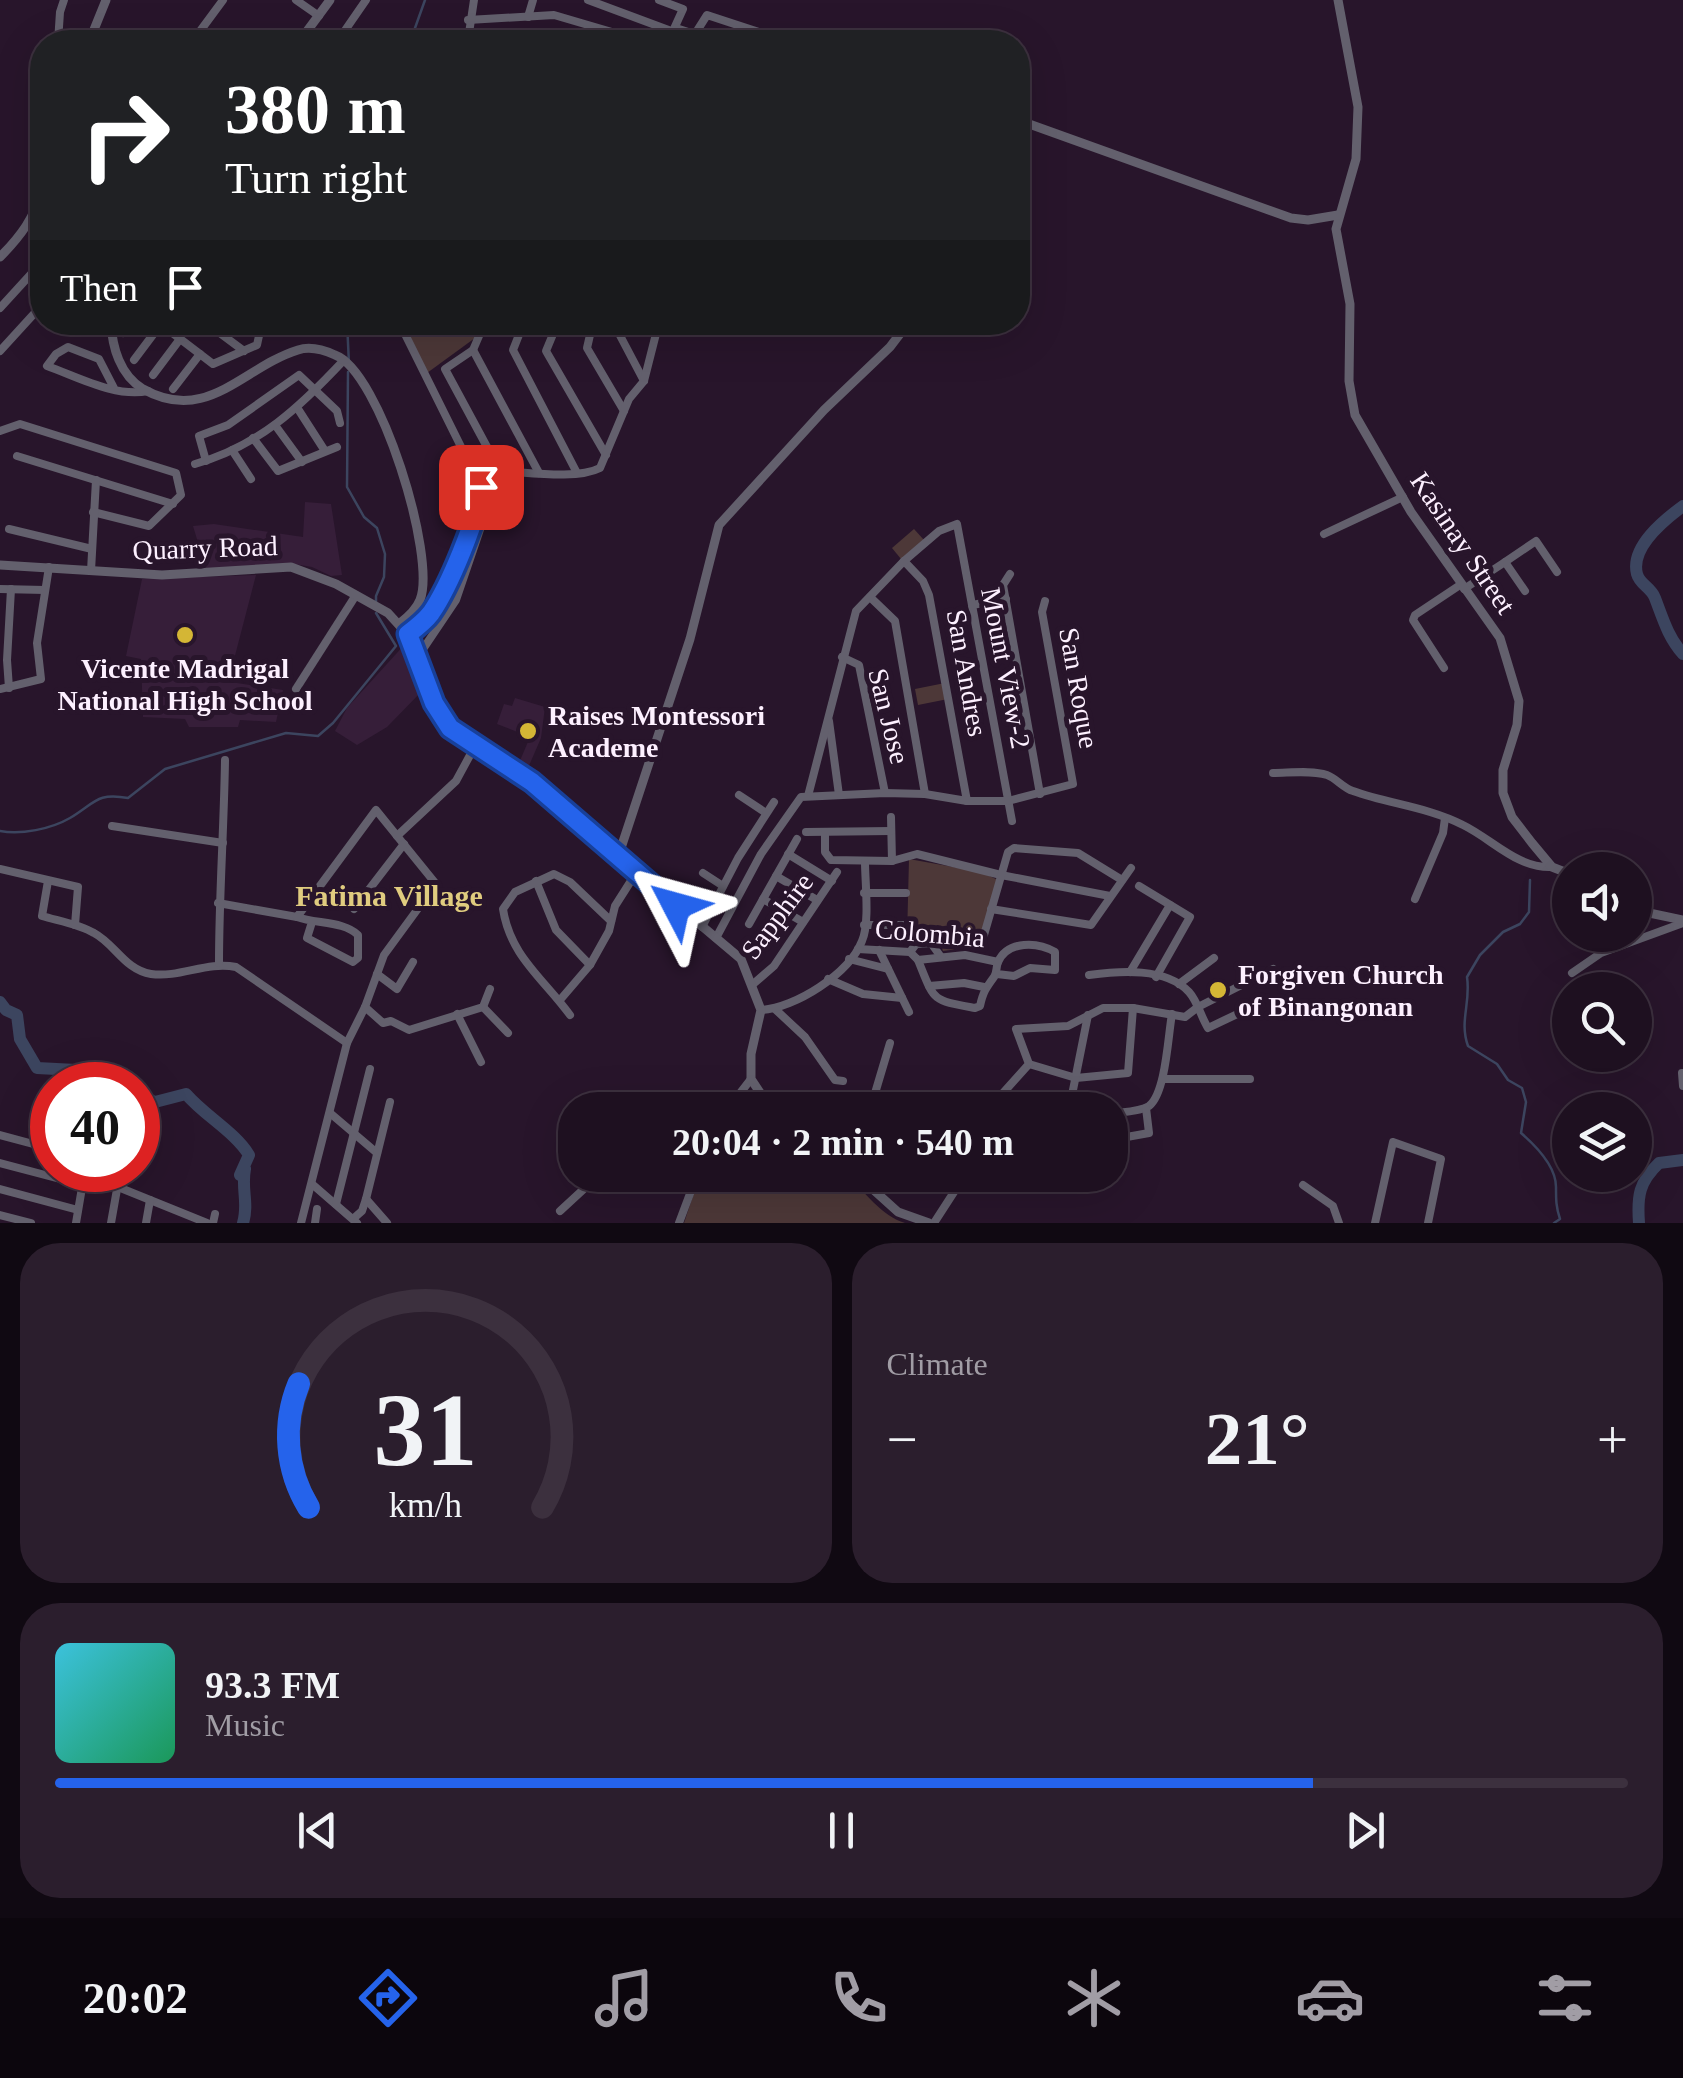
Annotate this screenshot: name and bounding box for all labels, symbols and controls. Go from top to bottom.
icon: right [60,70,190,200]
text: 380 m [225,71,406,148]
text: Turn right [225,153,407,203]
icon: arrive [158,260,213,315]
text: Then [60,267,138,309]
pin [439,445,524,530]
icon: arrive [454,460,509,515]
street label: Kasinay Street [1404,466,1522,620]
street label: Quarry Road [132,530,278,566]
street label: Mount View-2 [975,585,1037,751]
street label: San Andres [941,607,993,739]
marker: Vicente Madrigal National High School [174,624,196,646]
street label: San Roque [1053,625,1105,751]
place label: Vicente Madrigal National High School [57,653,313,716]
street label: San Jose [862,665,916,767]
place label: Raises Montessori Academe [548,700,765,763]
marker: Raises Montessori Academe [517,720,539,742]
map controls [1552,852,1652,1192]
button: sound [1552,852,1652,952]
position arrow [624,854,728,958]
street label: Sapphire [735,867,819,965]
district label: Fatima Village [295,879,483,912]
street label: Colombia [874,913,987,953]
place label: Forgiven Church of Binangonan [1238,959,1444,1022]
button: search [1552,972,1652,1072]
marker: Forgiven Church of Binangonan [1207,979,1229,1001]
speed limit sign: 40 [30,1062,160,1192]
button: layers [1552,1092,1652,1192]
text: 20:04 · 2 min · 540 m [672,1121,1014,1163]
text: Climate [887,1346,988,1382]
text: 31 [374,1372,478,1487]
text: 21° [1205,1397,1310,1480]
text: − [887,1409,918,1470]
text: + [1597,1409,1628,1470]
text: km/h [389,1485,463,1525]
text: 93.3 FM [205,1664,340,1706]
text: Music [205,1707,285,1743]
icon: previous [290,1803,345,1858]
icon: pause [814,1803,869,1858]
icon: next [1338,1803,1393,1858]
icon: directions [353,1963,423,2033]
icon: music [589,1963,659,2033]
icon: phone [824,1963,894,2033]
icon: climate [1059,1963,1129,2033]
icon: car [1295,1963,1365,2033]
icon: filters [1530,1963,1600,2033]
text: 20:02 [83,1973,188,2023]

